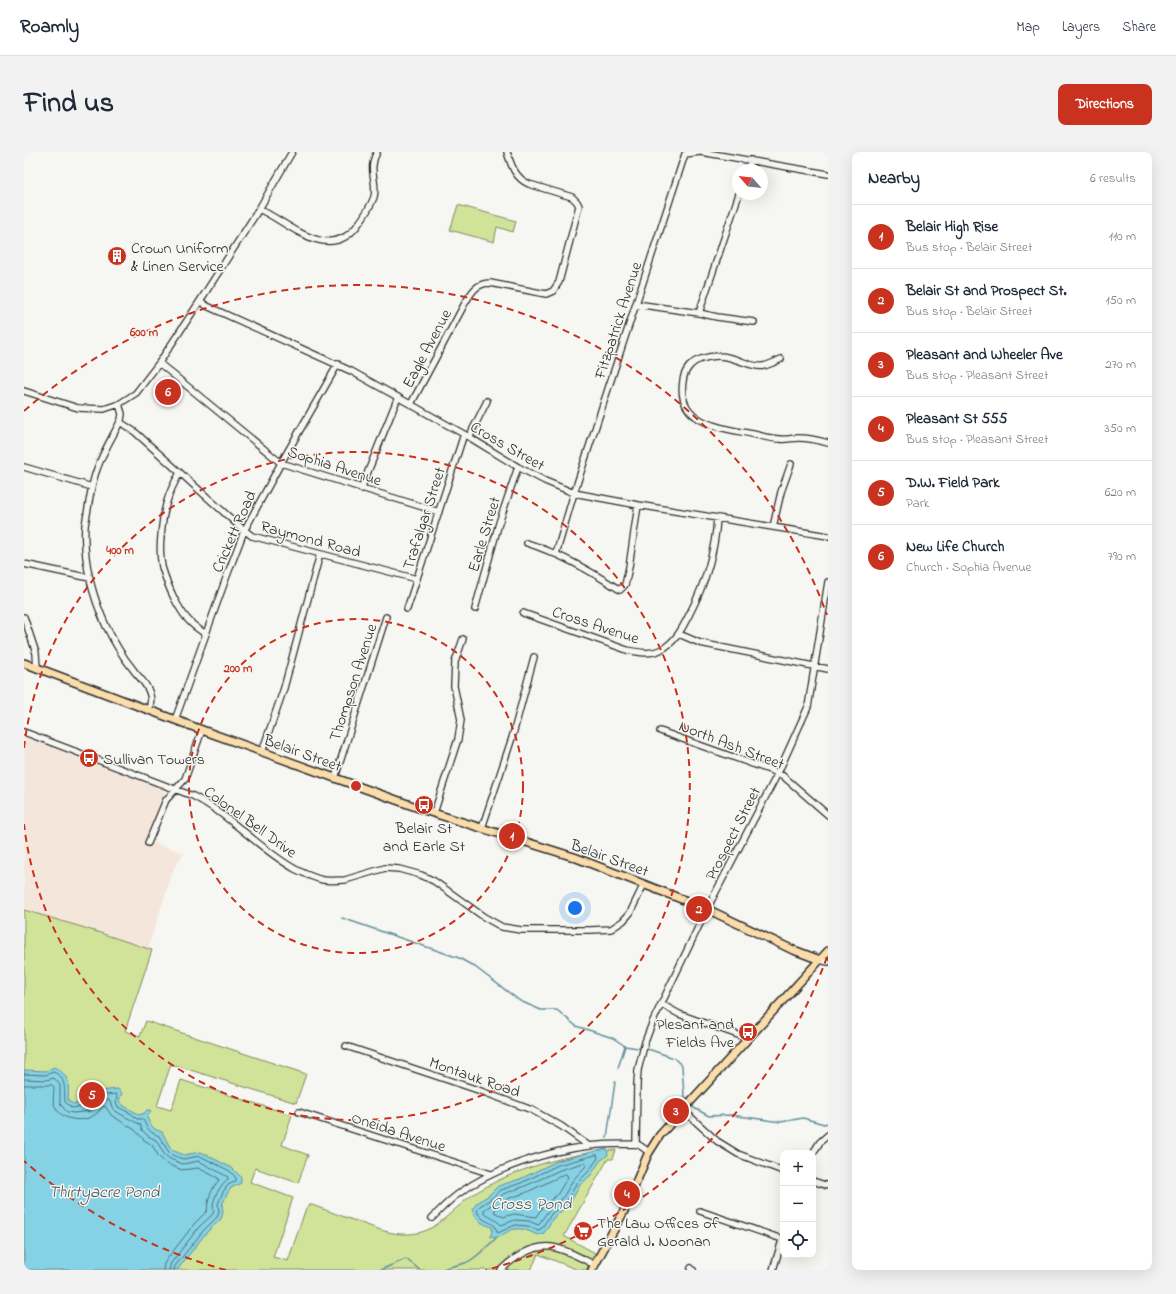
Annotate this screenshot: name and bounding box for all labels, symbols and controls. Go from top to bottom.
text: Roamly [20,14,79,41]
text: Map [1016,17,1040,38]
text: Layers [1062,17,1100,38]
text: Share [1122,17,1156,38]
text: Find us [24,84,114,125]
button: Directions [1058,84,1152,125]
north arrow [732,164,768,200]
text: Nearby [868,166,920,191]
text: 6 results [1090,169,1136,188]
text: Belair High Rise [906,216,998,238]
text: 1 [879,227,883,246]
text: 110 m [1109,227,1136,246]
place label: Crown Uniform & Linen Service [131,237,229,279]
text: Bus stop · Belair Street [906,238,1032,257]
building icon: Crown Uniform & Linen Service [106,245,128,267]
street label: Fitzpatrick Avenue [588,258,649,383]
text: Belair St and Prospect St. [906,280,1067,302]
text: 2 [878,291,884,310]
text: 150 m [1105,291,1136,310]
text: Bus stop · Belair Street [906,302,1032,321]
street label: Eagle Avenue [397,304,459,393]
text: 600 m [129,324,159,342]
text: Pleasant and Wheeler Ave [906,344,1063,366]
text: 3 [878,355,884,374]
text: 270 m [1105,355,1136,374]
text: Bus stop · Pleasant Street [906,366,1048,385]
pin: 6 [155,377,181,407]
text: Pleasant St 555 [906,408,1007,430]
street label: Cross Street [465,416,549,478]
text: 4 [878,419,884,438]
text: 350 m [1104,419,1136,438]
text: Bus stop · Pleasant Street [906,430,1048,449]
street label: Sophia Avenue [284,440,385,494]
street label: Trafalgar Street [397,464,453,573]
text: D.W. Field Park [906,472,999,494]
text: 5 [877,483,885,502]
text: 620 m [1105,483,1136,502]
street label: Crickett Road [206,487,264,577]
street label: Earle Street [462,493,508,575]
text: Park [906,494,930,513]
street label: Raymond Road [258,515,363,565]
text: New Life Church [906,536,1004,558]
text: 400 m [105,542,134,560]
text: 6 [878,547,884,566]
text: 790 m [1108,547,1136,566]
text: Church · Sophia Avenue [906,558,1031,577]
street label: Cross Avenue [549,601,643,652]
street label: Thompson Avenue [324,620,384,745]
text: 200 m [223,660,253,678]
street label: North Ash Street [675,715,788,777]
street label: Belair Street [259,728,345,779]
bus stop icon: Sullivan Towers [78,747,100,769]
place label: Sullivan Towers [103,748,205,772]
centre of rings [349,779,363,793]
street label: Colonel Bell Drive [198,781,302,865]
street label: Prospect Street [700,782,768,885]
bus stop icon: Belair St and Earle St [413,794,435,816]
place label: Belair St and Earle St [383,817,466,859]
pin: 1 [499,821,525,851]
street label: Belair Street [566,833,652,884]
pin: 2 [686,894,712,924]
your location [565,898,585,918]
place label: Plesant and Fields Ave [656,1013,735,1055]
bus stop icon: Plesant and Fields Ave [737,1021,759,1043]
street label: Montauk Road [426,1051,523,1105]
pin: 5 [79,1080,105,1110]
pin: 3 [663,1096,689,1126]
street label: Oneida Avenue [348,1106,449,1160]
map controls [780,1150,816,1258]
button: + [780,1150,816,1186]
pin: 4 [614,1179,640,1209]
water label: Thirtyacre Pond [49,1180,161,1206]
button: − [780,1186,816,1222]
water label: Cross Pond [491,1192,573,1217]
place label: The Law Offices of Gerald J. Noonan [597,1212,720,1254]
supermarket icon: The Law Offices of Gerald J. Noonan [572,1220,594,1242]
button: locate [780,1222,816,1258]

